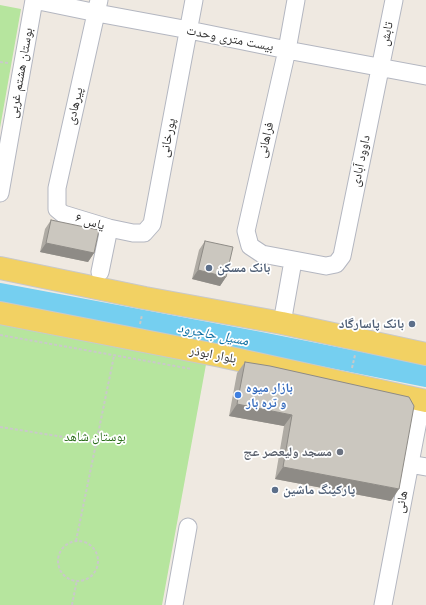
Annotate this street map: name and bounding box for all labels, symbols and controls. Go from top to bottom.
street label: تابش [377,20,397,48]
street label: بیست متری وحدت [185,23,275,55]
street label: بوستان هشتم غربی [5,27,37,119]
street label: پیرهادی [63,86,87,126]
street label: پورخانی [157,117,179,159]
street label: فراهانی [254,121,278,159]
street label: داوود آبادی [348,134,374,188]
street label: یاس ۶ [73,210,107,234]
place label: بانک مسکن [217,260,270,276]
marker: بانک مسکن [204,263,214,273]
place label: بانک پاسارگاد [339,316,404,332]
marker: بانک پاسارگاد [407,319,417,329]
water label: مسیل جاجرود [176,320,250,350]
street label: بلوار ابوذر [188,343,238,367]
place label: بازار میوه و تره بار [246,380,293,411]
marker: بازار میوه و تره بار [233,390,243,400]
park label: بوستان شاهد [64,429,126,445]
place label: مسجد ولیعصر عج [243,444,332,460]
marker: مسجد ولیعصر عج [335,447,345,457]
place label: پارکینگ ماشین [283,482,355,498]
marker: پارکینگ ماشین [270,485,280,495]
street label: هانی [392,490,412,514]

